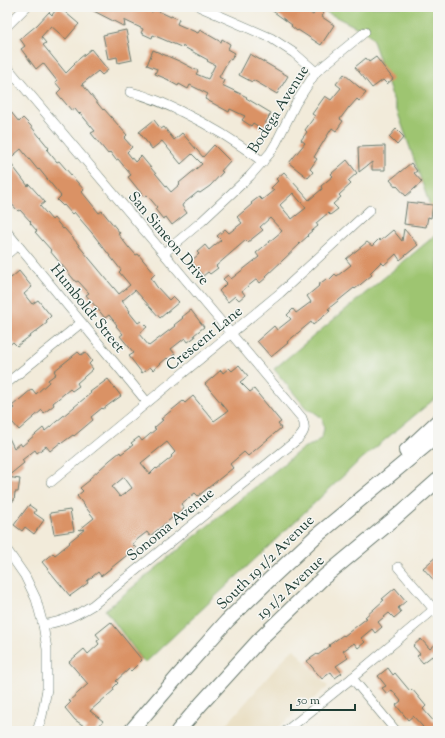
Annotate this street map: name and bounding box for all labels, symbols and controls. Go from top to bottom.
street label: Bodega Avenue [244,62,315,158]
street label: San Simeon Drive [122,188,213,290]
street label: Humboldt Street [45,260,129,358]
street label: Crescent Lane [162,302,248,377]
street label: Sonoma Avenue [123,483,219,567]
street label: South 19 1/2 Avenue [212,511,318,613]
street label: 19 1/2 Avenue [252,551,328,623]
scale bar [291,686,355,712]
text: 50 m [296,692,320,710]

